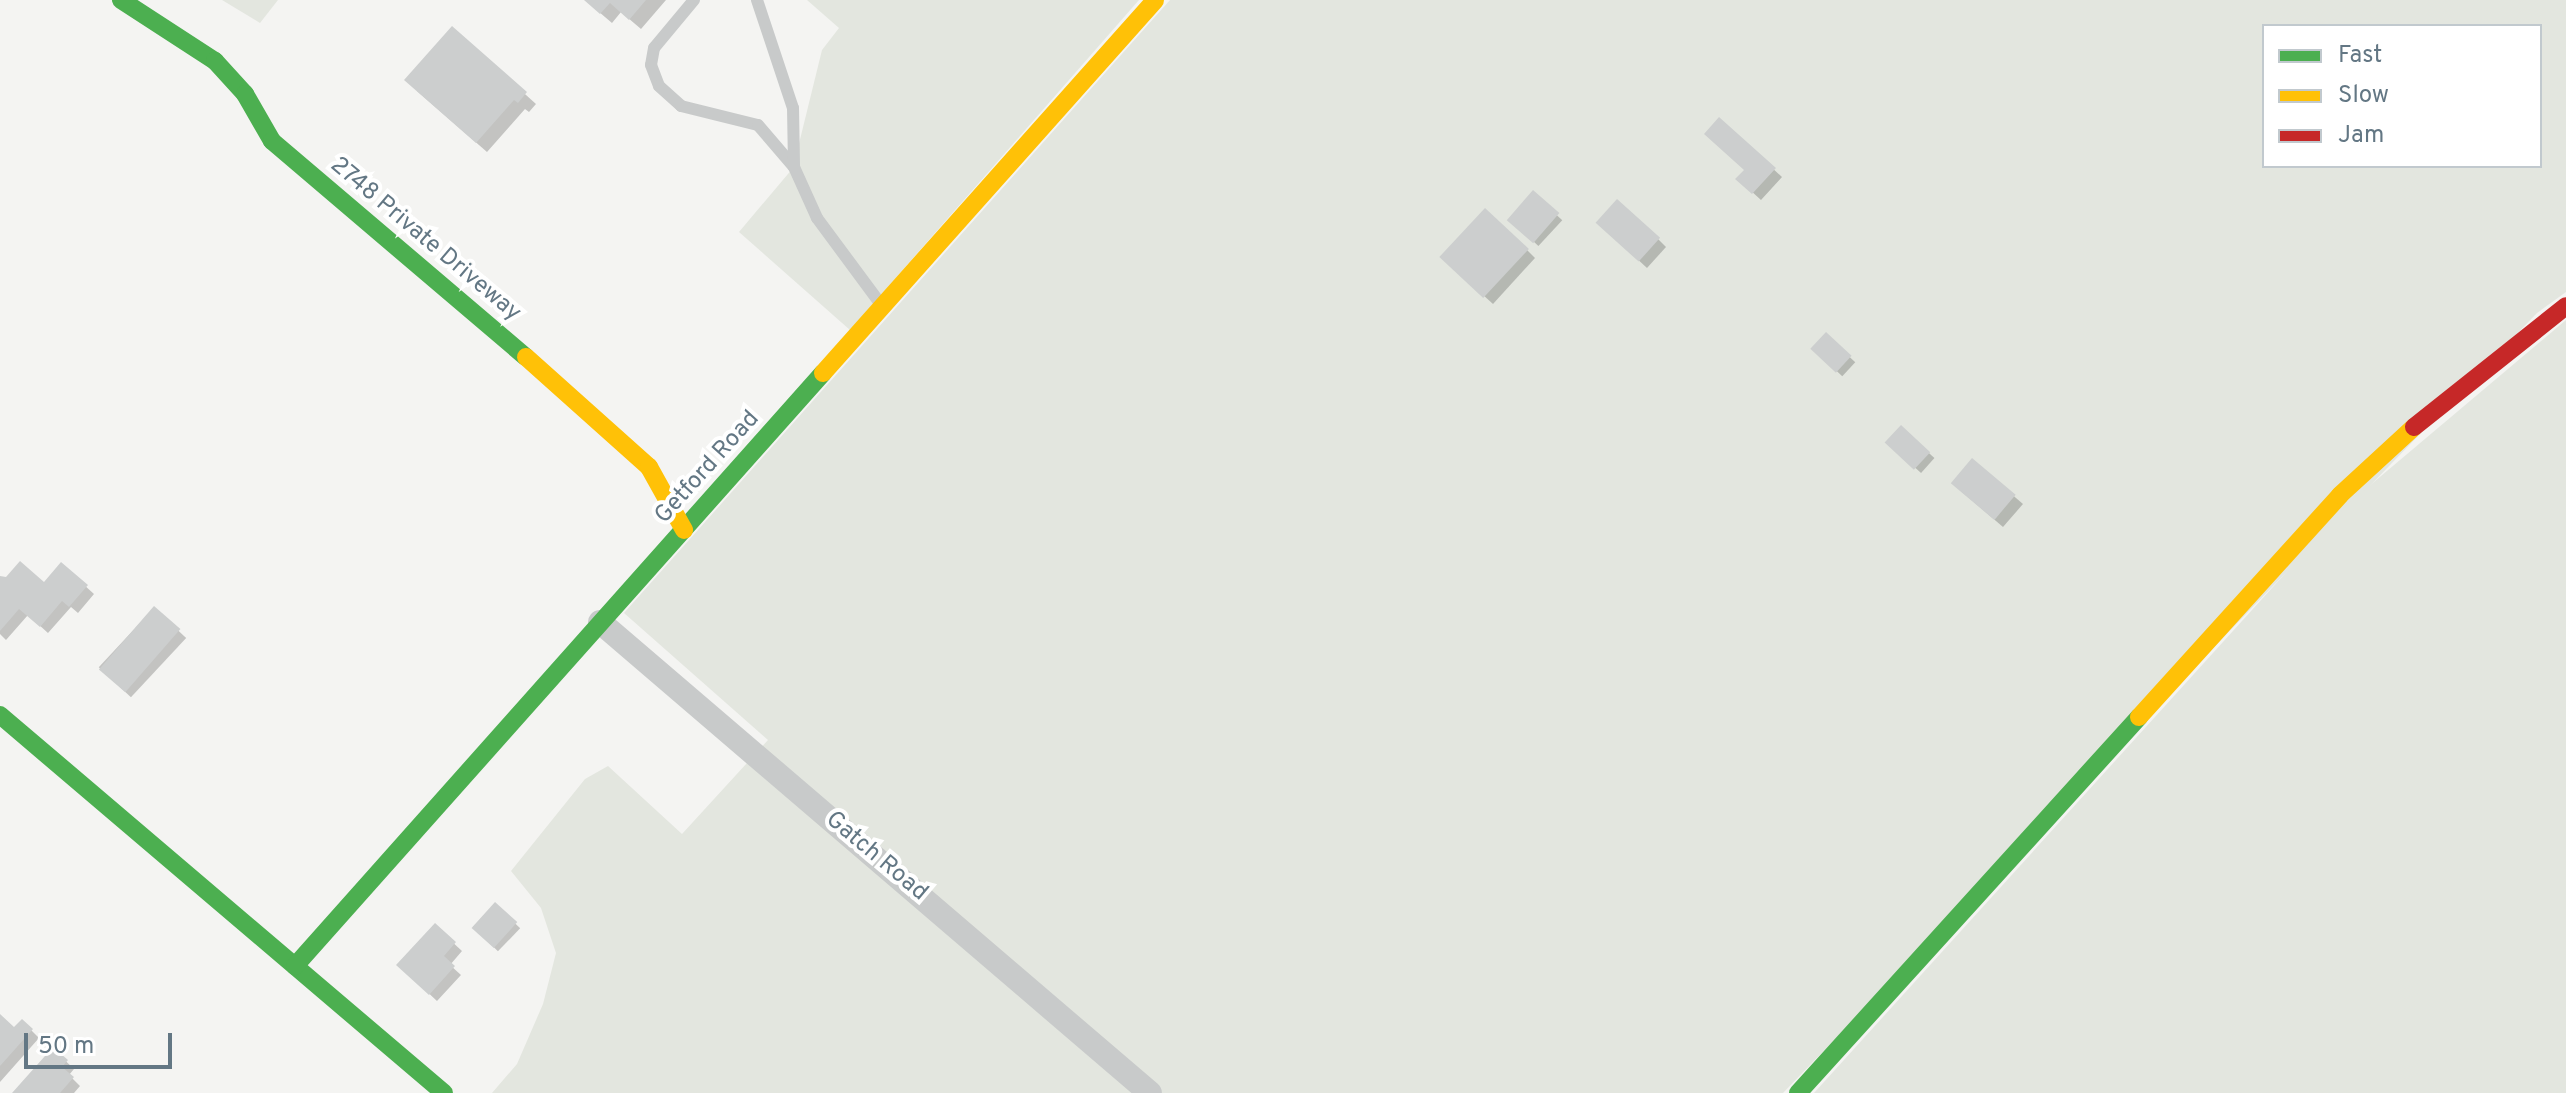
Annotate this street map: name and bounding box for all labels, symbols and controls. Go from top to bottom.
legend [2262,24,2542,168]
text: Fast [2338,41,2382,71]
text: Slow [2338,81,2389,111]
text: Jam [2338,121,2384,151]
street label: 2748 Private Driveway [324,152,526,328]
street label: Getford Road [650,406,766,530]
street label: Gatch Road [819,806,933,908]
scale bar [28,1017,176,1067]
text: 50 m [38,1032,94,1062]

